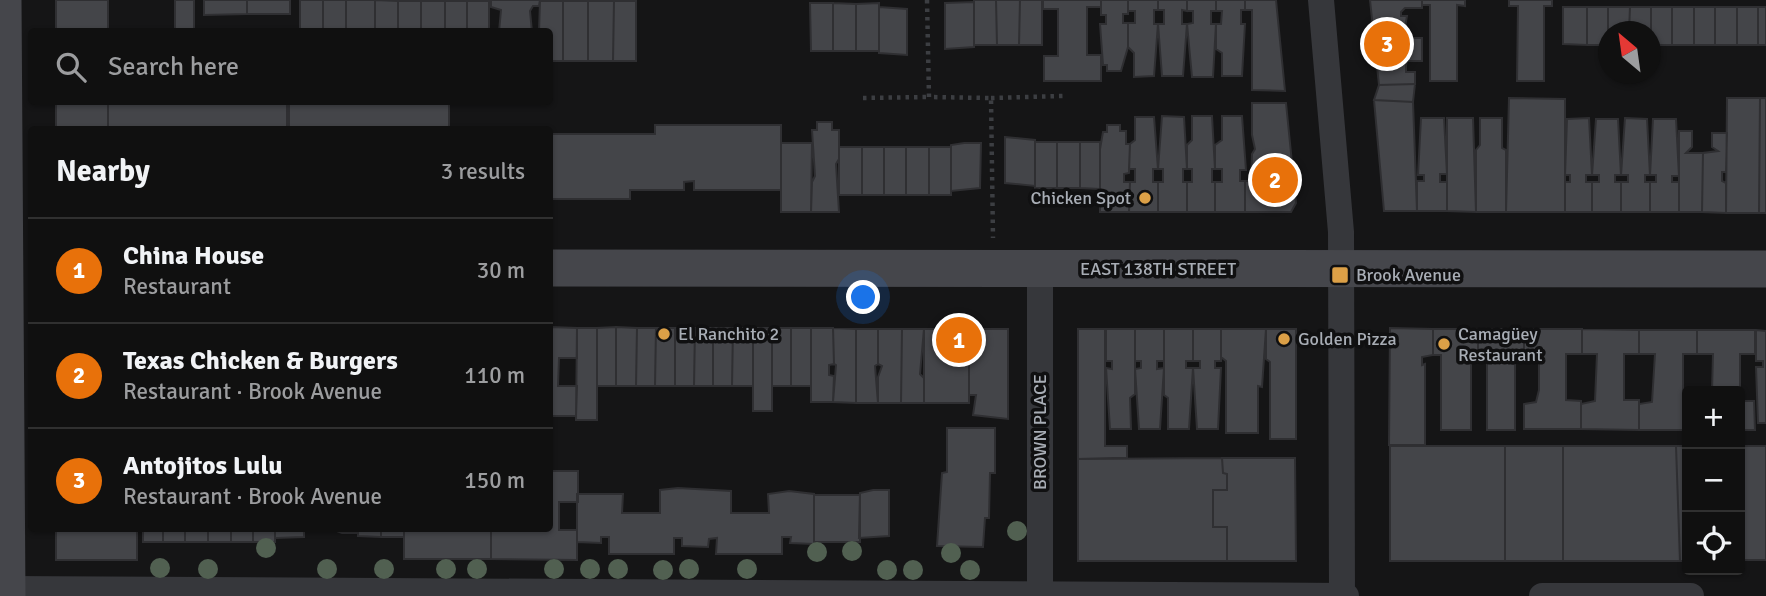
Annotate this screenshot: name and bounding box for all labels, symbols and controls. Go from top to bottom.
pin: 3 [1364,18,1410,70]
north arrow [1598,21,1661,84]
search box [28,28,553,105]
icon: search [52,48,90,86]
text: Search here [108,51,239,83]
text: Nearby [56,153,150,190]
pin: 2 [1252,154,1298,206]
text: 3 results [441,157,525,186]
place label: Chicken Spot [1030,187,1131,209]
marker: Chicken Spot [1137,190,1153,206]
text: China House [123,240,264,272]
text: 1 [73,256,85,285]
text: 30 m [477,256,525,285]
street label: EAST 138TH STREET [1080,258,1236,280]
place label: Brook Avenue [1356,264,1461,286]
marker: Brook Avenue [1330,265,1350,285]
text: Restaurant [123,272,231,301]
your location [846,280,880,314]
pin: 1 [936,314,982,366]
place label: El Ranchito 2 [678,323,779,345]
place label: Camagüey Restaurant [1458,323,1542,366]
marker: El Ranchito 2 [656,326,672,342]
place label: Golden Pizza [1298,328,1397,350]
marker: Golden Pizza [1276,331,1292,347]
marker: Camagüey Restaurant [1436,336,1452,352]
text: Texas Chicken & Burgers [123,345,398,377]
text: 2 [73,361,85,390]
text: 110 m [464,361,525,390]
street label: BROWN PLACE [1029,374,1051,490]
text: Restaurant · Brook Avenue [123,377,382,406]
map controls [1682,386,1745,575]
button: + [1682,386,1745,449]
button: − [1682,449,1745,512]
text: Antojitos Lulu [123,450,282,482]
text: 3 [73,466,85,495]
text: 150 m [464,466,525,495]
text: Restaurant · Brook Avenue [123,482,382,511]
button: locate [1682,512,1745,575]

